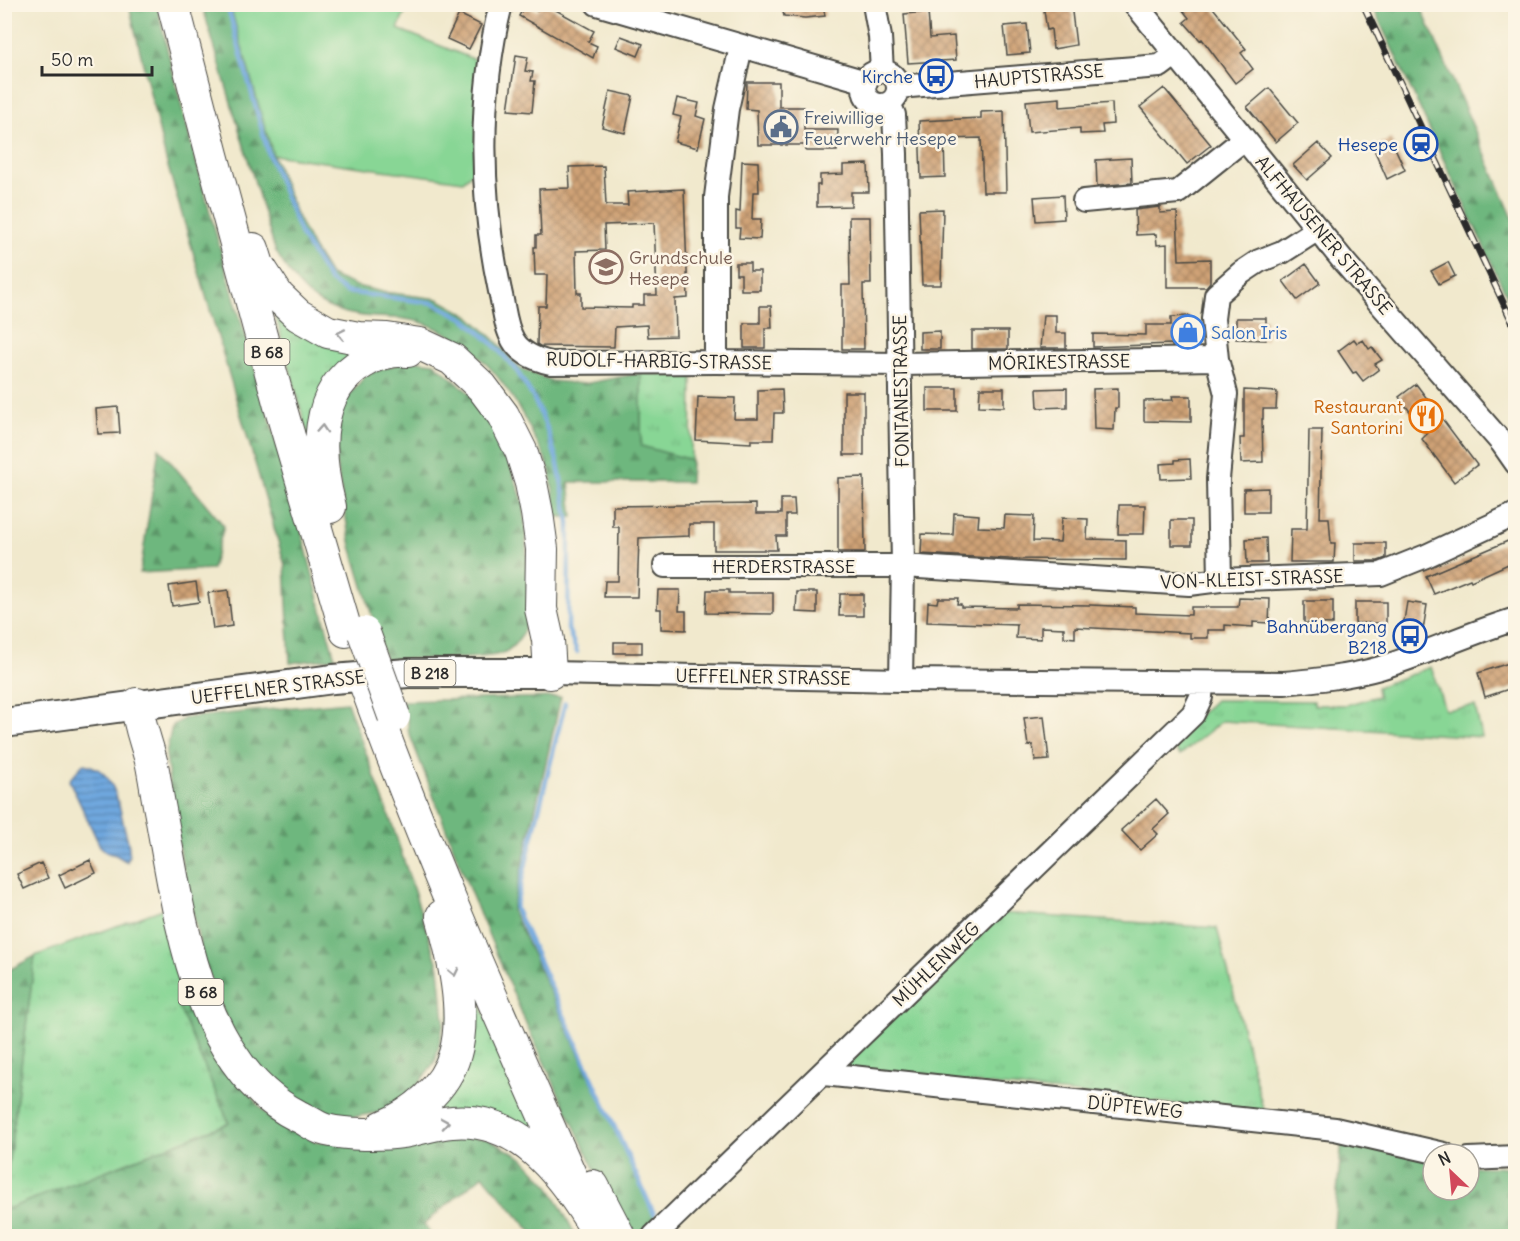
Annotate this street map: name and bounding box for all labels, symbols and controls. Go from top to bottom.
scale bar [42,39,152,77]
text: 50 m [51,48,93,71]
bus stop icon: Kirche [918,58,954,94]
street label: HAUPTSTRASSE [973,59,1105,93]
place label: Kirche [861,65,913,88]
place label: Freiwillige Feuerwehr Hesepe [804,106,957,150]
public building icon: Freiwillige Feuerwehr Hesepe [763,109,799,145]
station icon: Hesepe [1403,126,1439,162]
place label: Hesepe [1338,133,1398,156]
street label: ALFHAUSENER STRASSE [1251,151,1397,319]
place label: Grundschule Hesepe [629,246,733,290]
school or university icon: Grundschule Hesepe [588,249,624,285]
shop icon: Salon Iris [1170,314,1206,350]
street label: FONTANESTRASSE [888,315,914,467]
place label: Salon Iris [1211,321,1287,344]
one-way arrow [336,328,346,341]
road number: B 68 [244,339,290,365]
street label: RUDOLF-HARBIG-STRASSE [546,348,772,374]
street label: MÖRIKESTRASSE [988,349,1130,375]
place label: Restaurant Santorini [1314,395,1403,439]
restaurant icon: Restaurant Santorini [1408,398,1444,434]
one-way arrow [315,425,328,434]
street label: HERDERSTRASSE [713,555,855,578]
street label: VON-KLEIST-STRASSE [1160,564,1344,594]
place label: Bahnübergang B218 [1266,615,1387,659]
bus stop icon: Bahnübergang B218 [1392,618,1428,654]
road number: B 218 [404,660,456,686]
street label: UEFFELNER STRASSE [675,664,851,690]
street label: UEFFELNER STRASSE [190,665,366,709]
street label: MÜHLENWEG [888,917,984,1011]
one-way arrow [447,966,460,976]
road number: B 68 [178,979,224,1005]
street label: DÜPTEWEG [1086,1091,1184,1123]
one-way arrow [441,1118,450,1130]
north arrow [1421,1142,1481,1202]
text: N [1435,1147,1454,1170]

